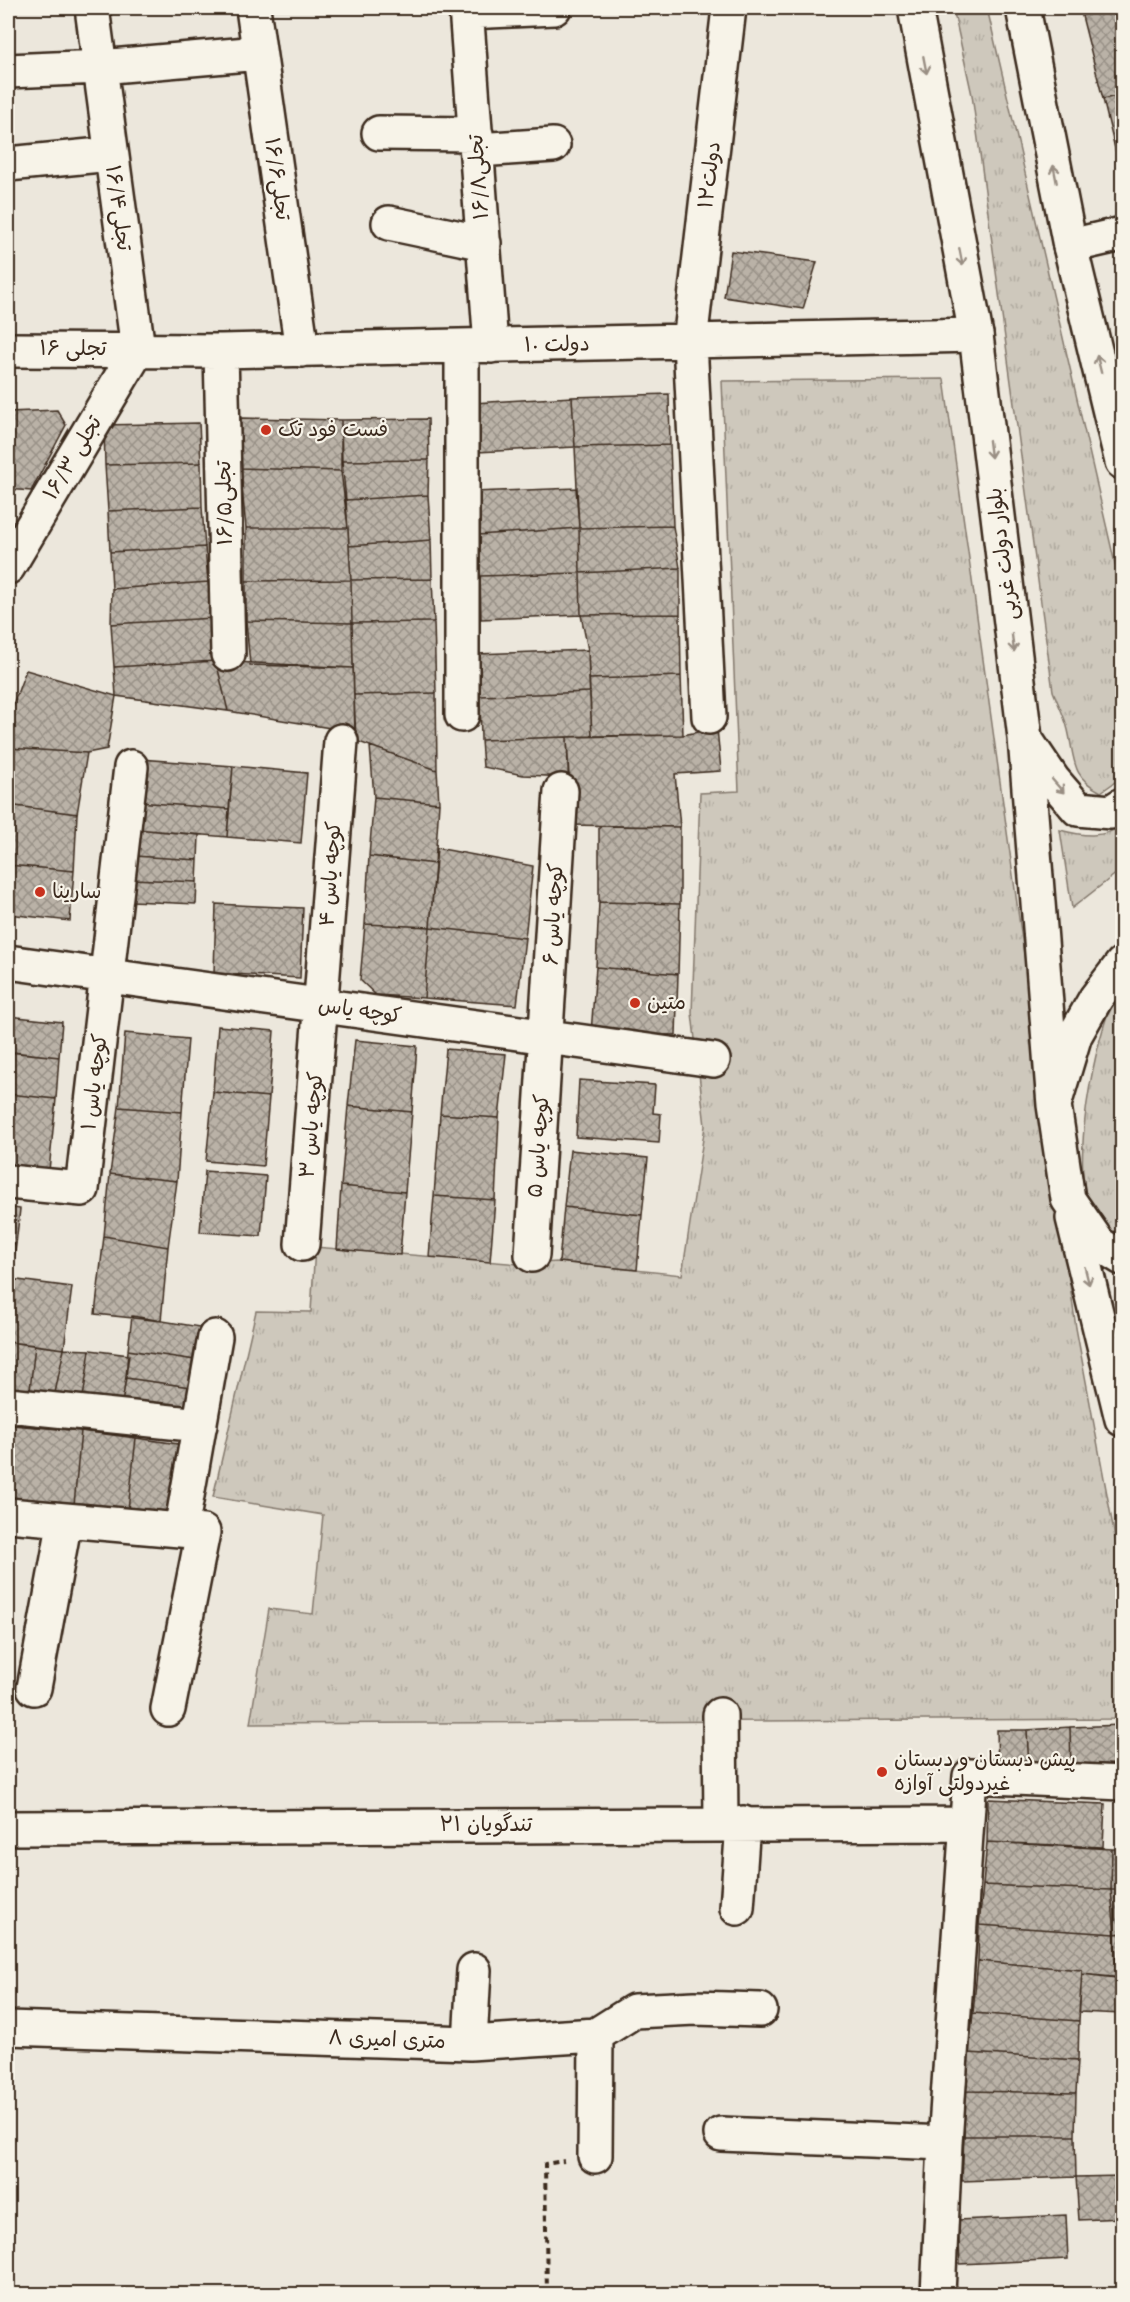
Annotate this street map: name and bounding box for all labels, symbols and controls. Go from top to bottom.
one-way arrow [920,55,931,74]
street label: تجلی۱۶/۸ [462,133,496,221]
street label: تجلی۱۶/۶ [257,136,297,223]
street label: ۱۲دولت [692,140,728,210]
street label: تجلی۱۶/۴ [98,163,138,254]
one-way arrow [1049,165,1060,185]
one-way arrow [956,246,967,266]
street label: ۱۰ دولت [524,330,590,360]
street label: ۱۶ تجلی [39,335,107,363]
one-way arrow [1092,355,1104,374]
street label: ۱۶/۳ تجلی [37,410,110,505]
place label: فست فود تک [278,416,388,444]
marker: فست فود تک [259,423,273,437]
one-way arrow [985,439,996,459]
street label: تجلی۱۶/۵ [210,459,240,546]
street label: بلوار دولت غربی [981,486,1025,622]
one-way arrow [1008,633,1019,652]
one-way arrow [1051,778,1065,793]
street label: کوچه یاس ۴ [313,820,349,928]
street label: کوچه یاس ۶ [537,862,571,966]
place label: سارینا [52,878,102,906]
marker: سارینا [33,885,47,899]
place label: متین [647,989,686,1017]
street label: کوچه یاس [316,991,404,1031]
marker: متین [628,996,642,1010]
street label: کوچه یاس ۱ [75,1032,115,1132]
street label: کوچه یاس ۳ [293,1071,331,1179]
street label: کوچه یاس ۵ [521,1093,557,1199]
one-way arrow [1082,1266,1094,1285]
place label: پیش دبستان و دبستان غیردولتی آوازه [894,1746,1076,1798]
marker: پیش دبستان و دبستان غیردولتی آوازه [875,1765,889,1779]
street label: ۲۱ تندگویان [440,1811,533,1839]
street label: ۸ متری امیری [328,2024,446,2056]

